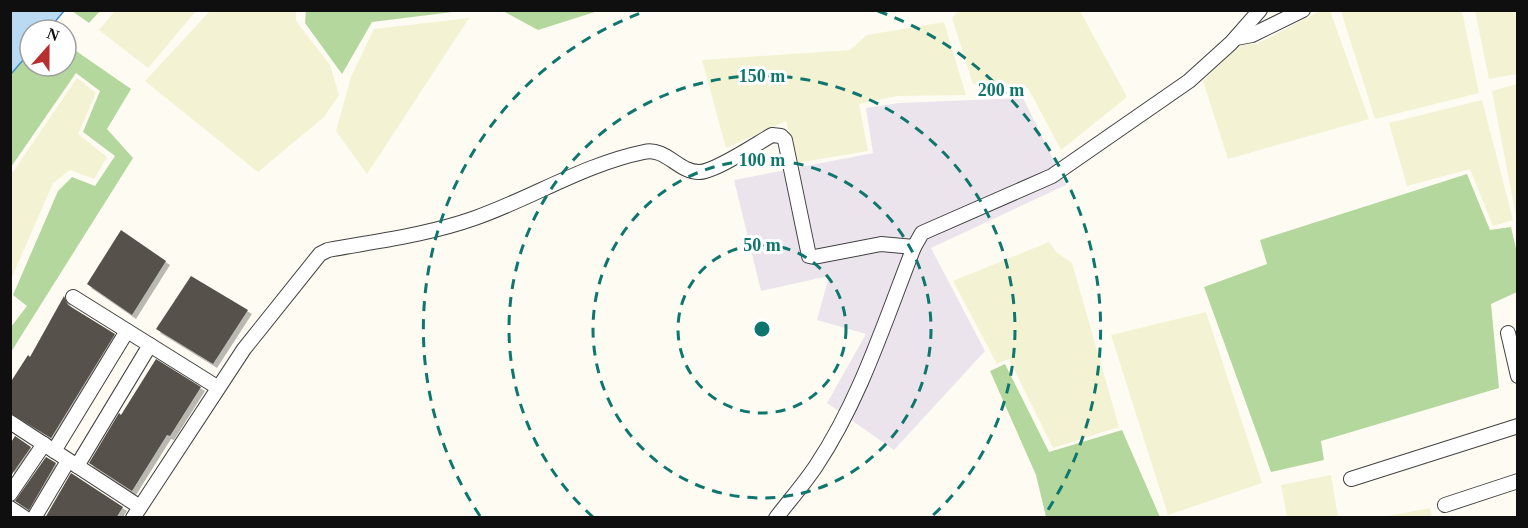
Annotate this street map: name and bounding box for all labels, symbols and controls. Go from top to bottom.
north arrow [18,18,78,78]
text: N [45,24,62,45]
text: 150 m [739,66,785,86]
text: 200 m [978,80,1024,100]
text: 100 m [739,150,785,170]
text: 50 m [743,235,781,255]
centre of rings [752,319,772,339]

